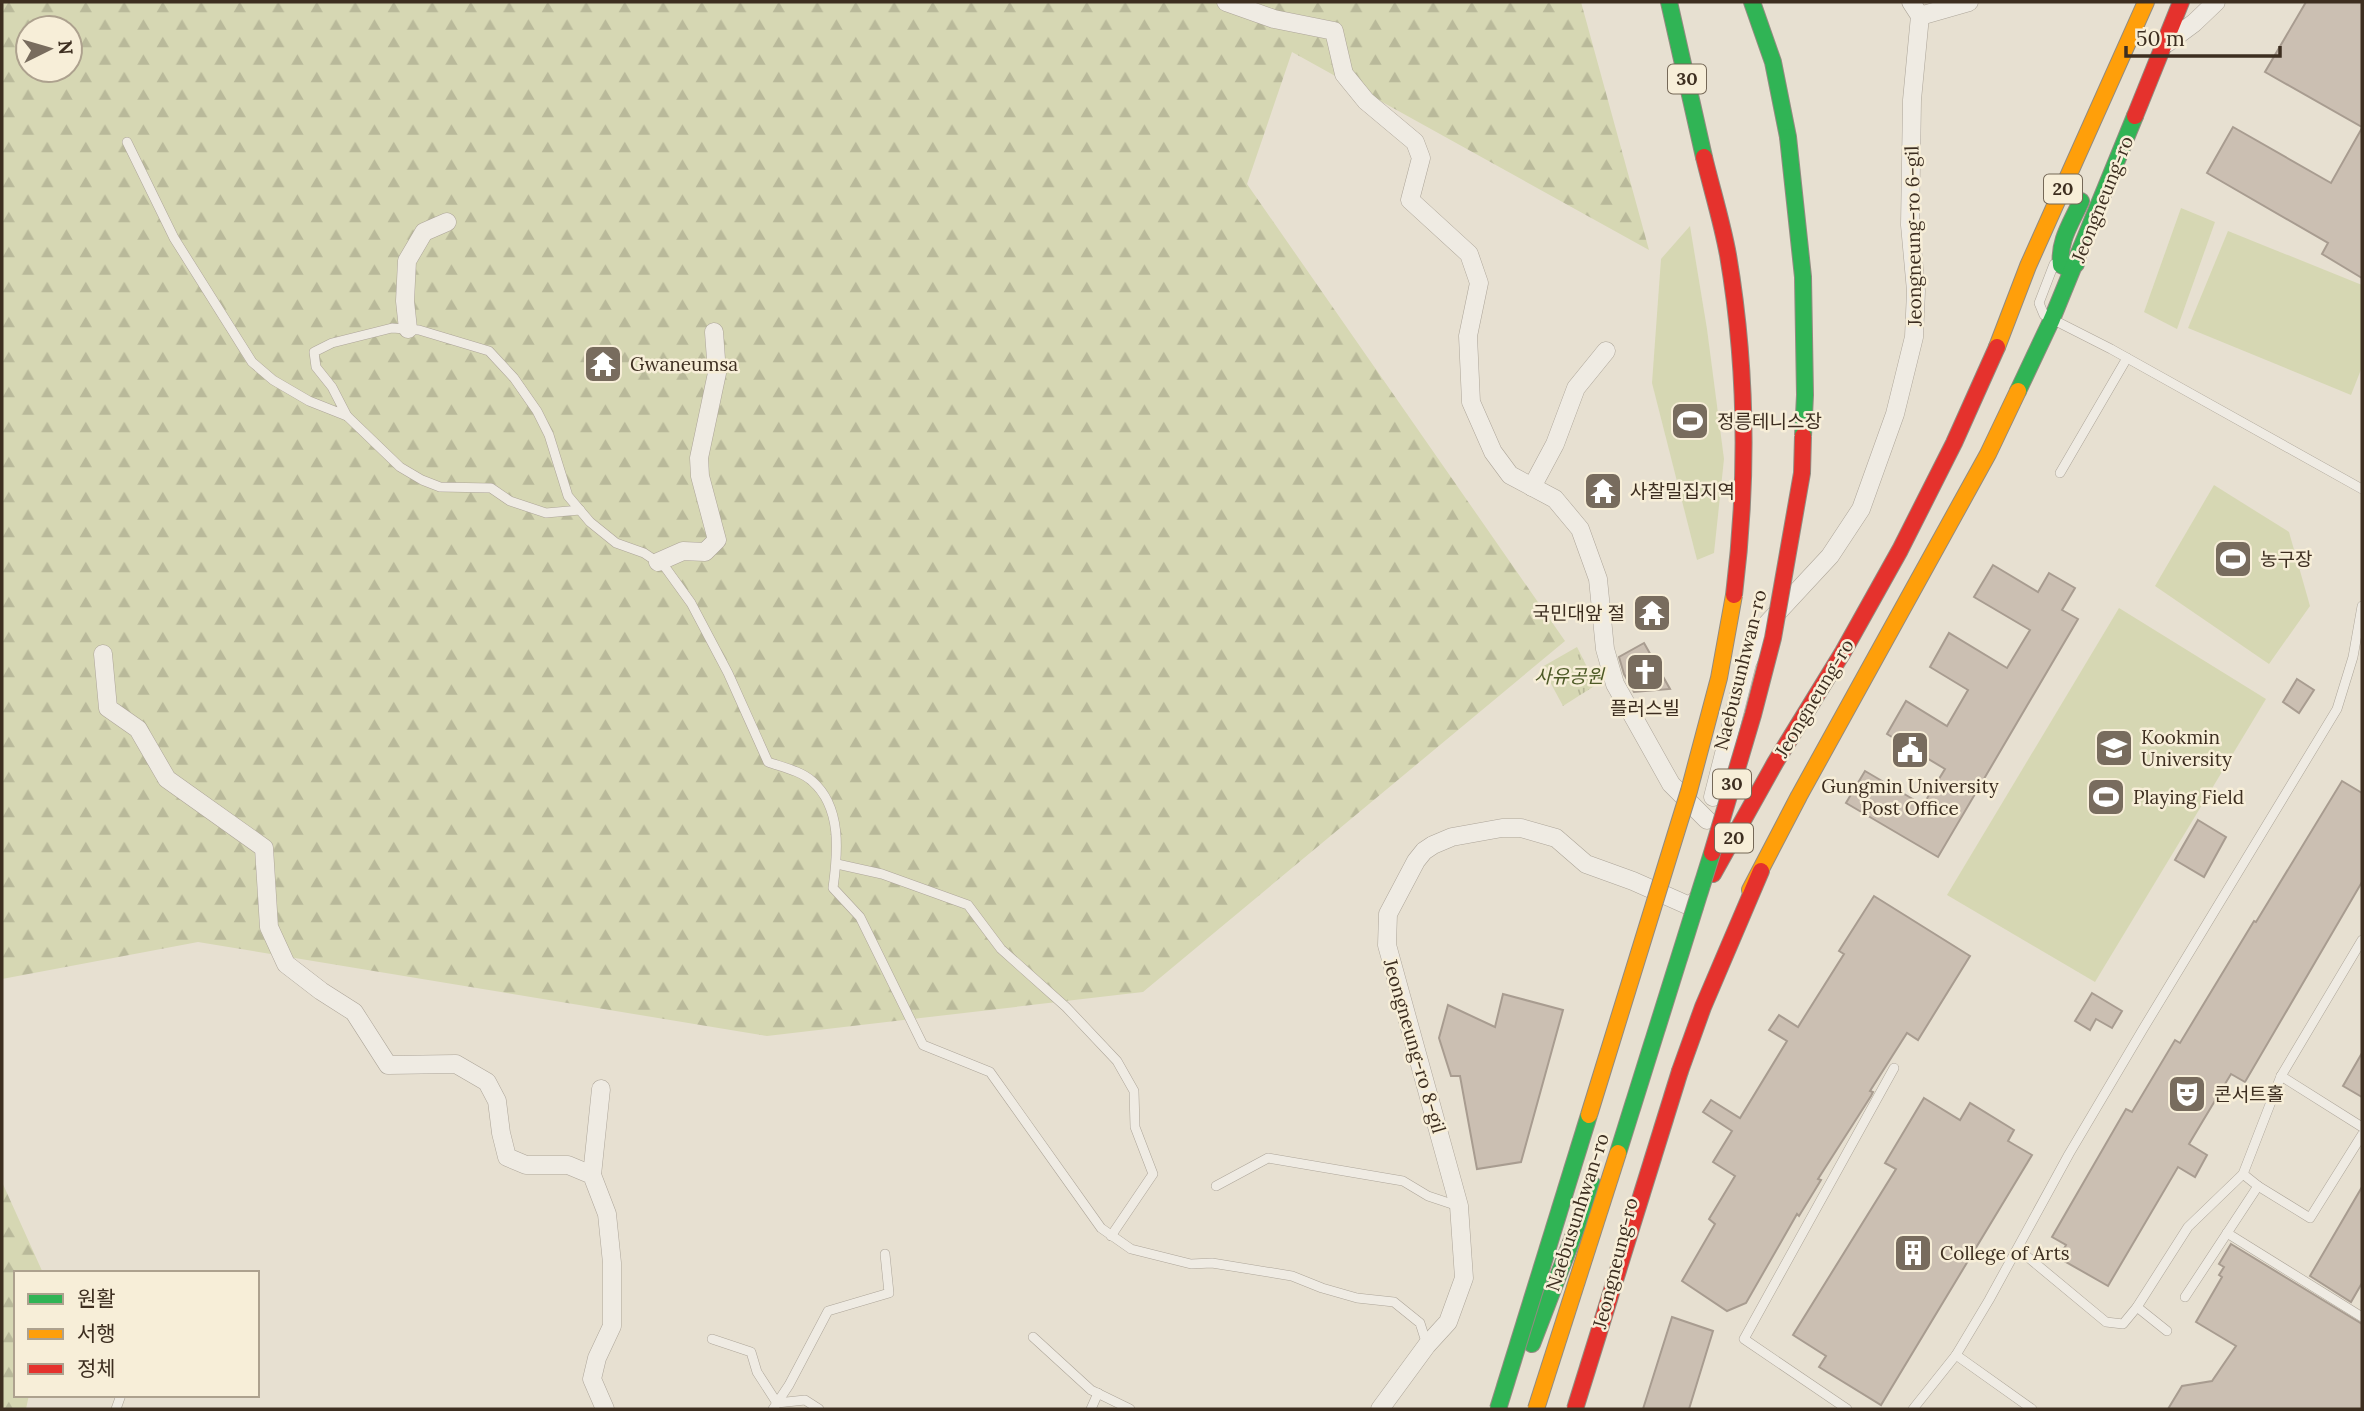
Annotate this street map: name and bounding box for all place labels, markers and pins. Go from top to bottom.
temple icon: Gwaneumsa [582,343,624,385]
place label: Gwaneumsa [630,352,738,376]
sports icon: 정릉테니스장 [1669,400,1711,442]
place label: 정릉테니스장 [1717,409,1822,433]
temple icon: 사찰밀집지역 [1582,470,1624,512]
place label: 사찰밀집지역 [1630,479,1735,503]
sports icon: 농구장 [2212,538,2254,580]
place label: 농구장 [2260,547,2312,571]
temple icon: 국민대앞 절 [1631,592,1673,634]
place label: 국민대앞 절 [1533,601,1625,625]
church icon: 플러스빌 [1624,651,1666,693]
place label: 플러스빌 [1610,696,1680,720]
place label: Kookmin University [2141,725,2232,771]
school or university icon: Kookmin University [2093,727,2135,769]
public building icon: Gungmin University Post Office [1889,729,1931,771]
place label: Gungmin University Post Office [1821,774,1999,820]
sports icon: Playing Field [2085,776,2127,818]
place label: Playing Field [2133,785,2244,809]
theatre icon: 콘서트홀 [2166,1073,2208,1115]
place label: 콘서트홀 [2214,1082,2284,1106]
building icon: College of Arts [1892,1232,1934,1274]
place label: College of Arts [1940,1241,2070,1265]

